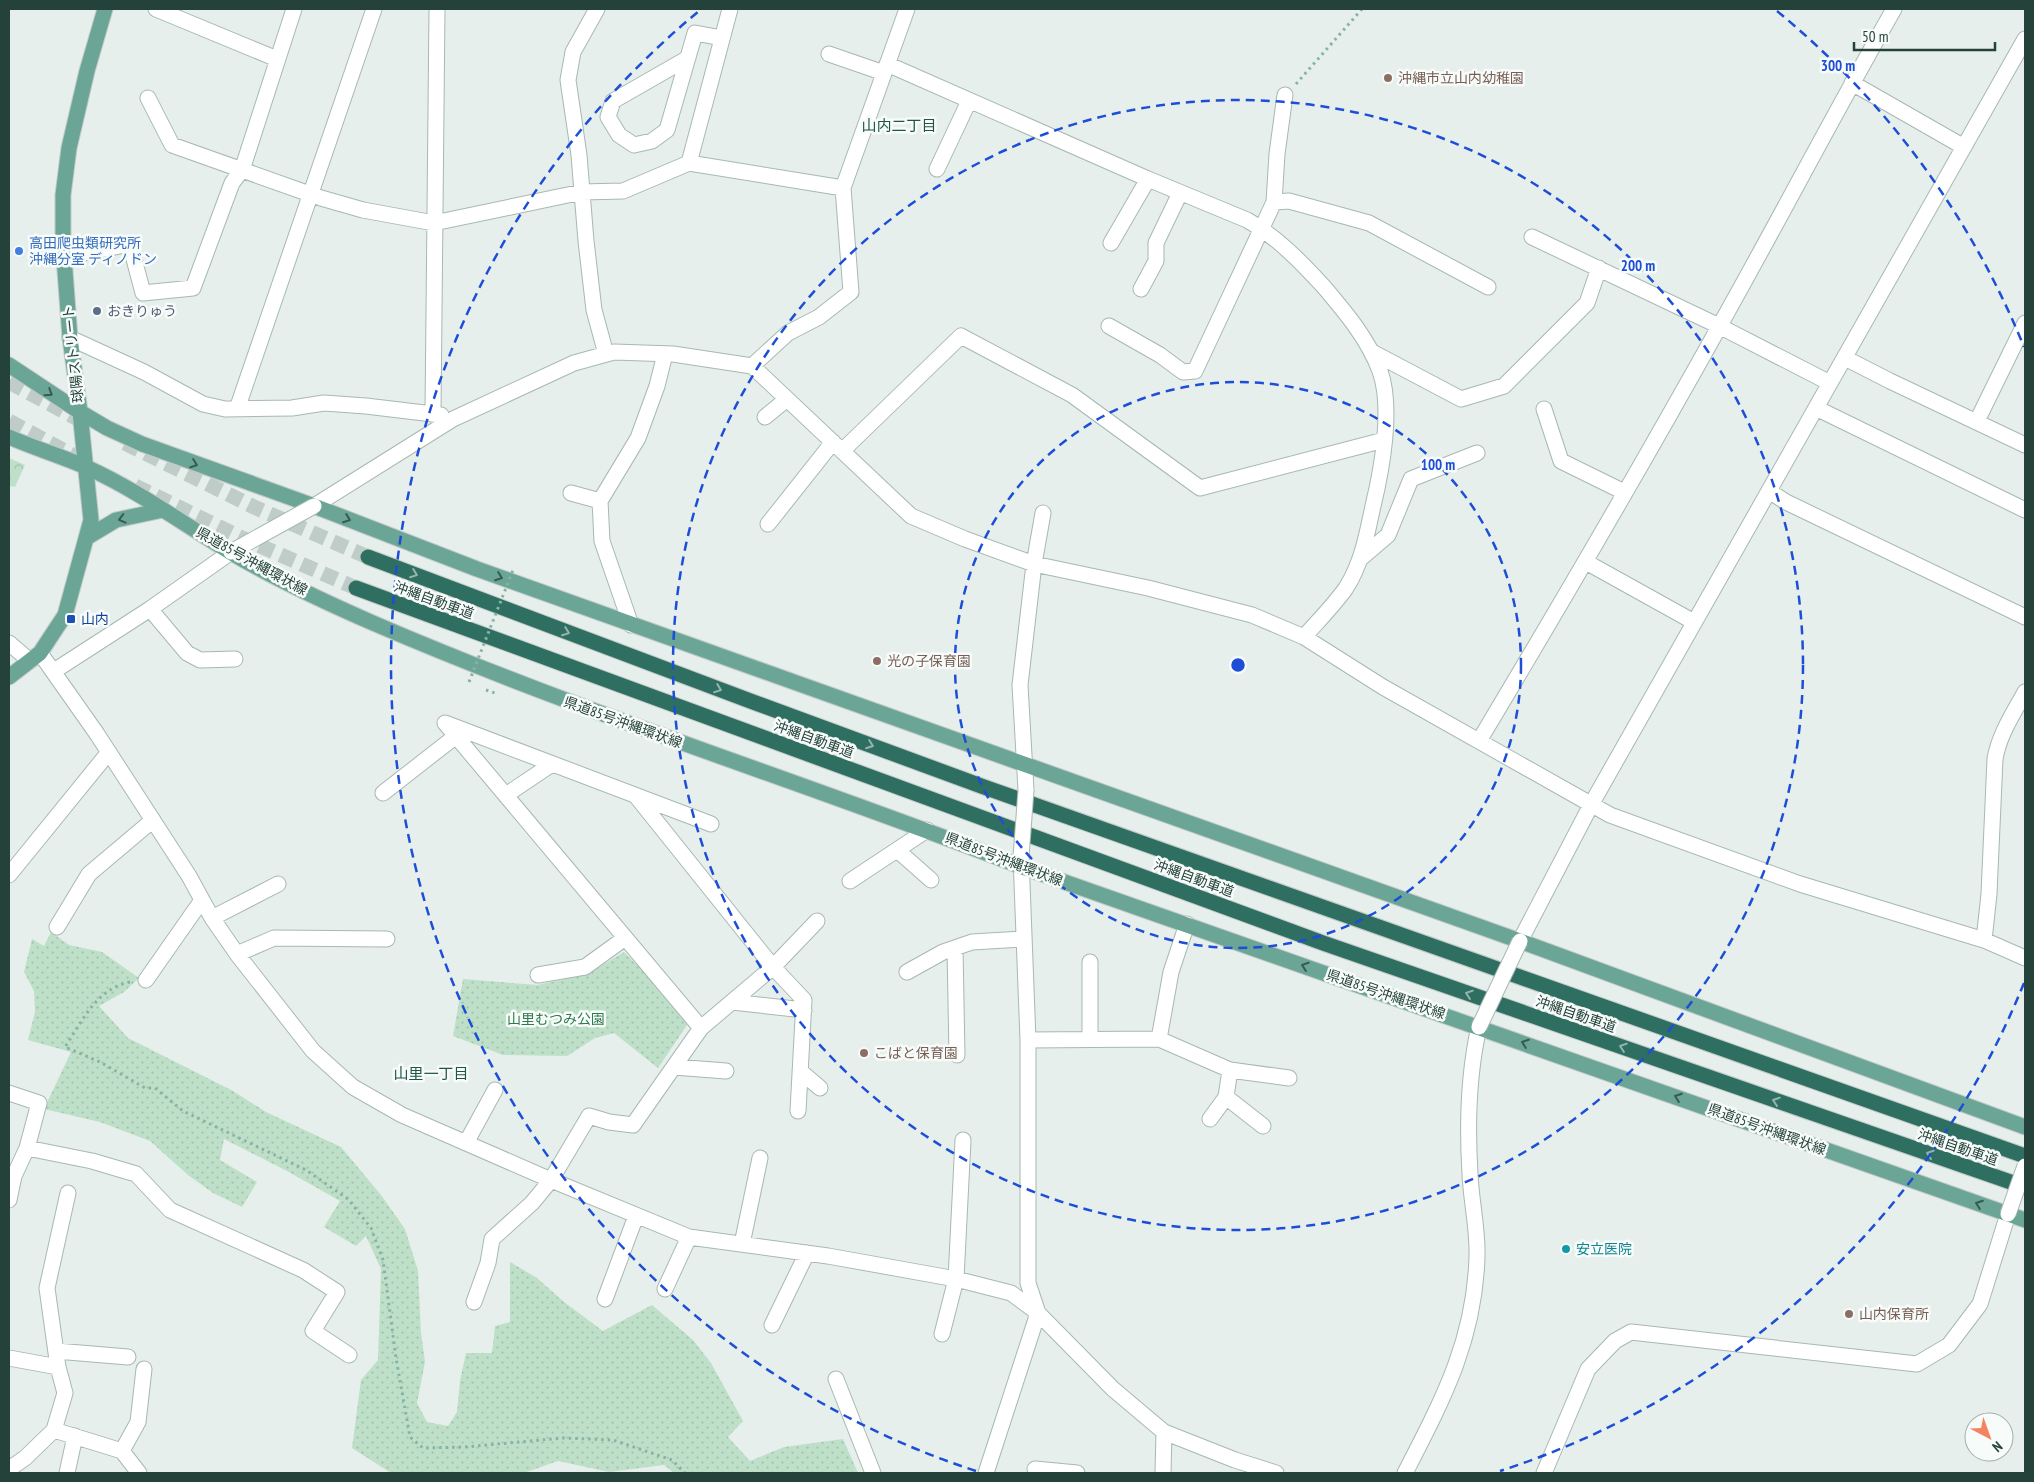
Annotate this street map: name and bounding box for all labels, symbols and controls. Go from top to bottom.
scale bar [1854,20,1995,52]
text: 50 m [1862,27,1888,46]
text: 300 m [1821,56,1855,75]
place label: 沖縄市立山内幼稚園 [1398,69,1524,87]
marker: 沖縄市立山内幼稚園 [1382,72,1394,84]
district label: 山内二丁目 [861,116,937,135]
place label: 高田爬虫類研究所 沖縄分室 ディノドン [29,234,157,268]
marker: 高田爬虫類研究所 沖縄分室 ディノドン [13,245,25,257]
text: 200 m [1621,256,1655,275]
place label: おきりゅう [107,302,177,320]
street label: 球陽ストリート [59,304,87,404]
marker: おきりゅう [91,305,103,317]
one-way arrow [43,386,52,396]
text: 100 m [1421,455,1455,474]
one-way arrow [189,458,198,468]
one-way arrow [342,512,351,523]
one-way arrow [118,513,127,524]
street label: 県道85号沖縄環状線 [193,523,311,599]
one-way arrow [409,568,417,578]
one-way arrow [494,571,502,581]
street label: 沖縄自動車道 [391,577,477,623]
place label: 山内 [81,610,109,628]
marker: 山内 [65,613,77,625]
one-way arrow [561,626,570,636]
place label: 光の子保育園 [887,652,971,670]
marker: 光の子保育園 [871,655,883,667]
centre of rings [1229,656,1247,674]
one-way arrow [713,683,722,693]
street label: 県道85号沖縄環状線 [561,692,685,752]
street label: 沖縄自動車道 [771,716,857,762]
one-way arrow [865,739,874,749]
street label: 県道85号沖縄環状線 [943,828,1065,890]
street label: 沖縄自動車道 [1151,855,1237,901]
one-way arrow [1301,962,1310,972]
street label: 県道85号沖縄環状線 [1324,965,1448,1023]
one-way arrow [1465,990,1474,1000]
street label: 沖縄自動車道 [1533,992,1619,1036]
park label: 山里むつみ公園 [507,1010,605,1028]
one-way arrow [1521,1039,1529,1049]
one-way arrow [1619,1043,1627,1053]
place label: こばと保育園 [874,1044,958,1062]
marker: こばと保育園 [858,1047,870,1059]
district label: 山里一丁目 [393,1064,469,1083]
one-way arrow [1674,1093,1682,1103]
one-way arrow [1772,1097,1781,1107]
street label: 県道85号沖縄環状線 [1705,1099,1829,1159]
street label: 沖縄自動車道 [1915,1125,2001,1169]
one-way arrow [1926,1150,1934,1160]
one-way arrow [1976,1200,1984,1210]
place label: 安立医院 [1576,1240,1632,1258]
marker: 安立医院 [1560,1243,1572,1255]
place label: 山内保育所 [1859,1305,1929,1323]
marker: 山内保育所 [1843,1308,1855,1320]
north arrow [1964,1412,2014,1462]
text: N [1989,1438,2006,1456]

